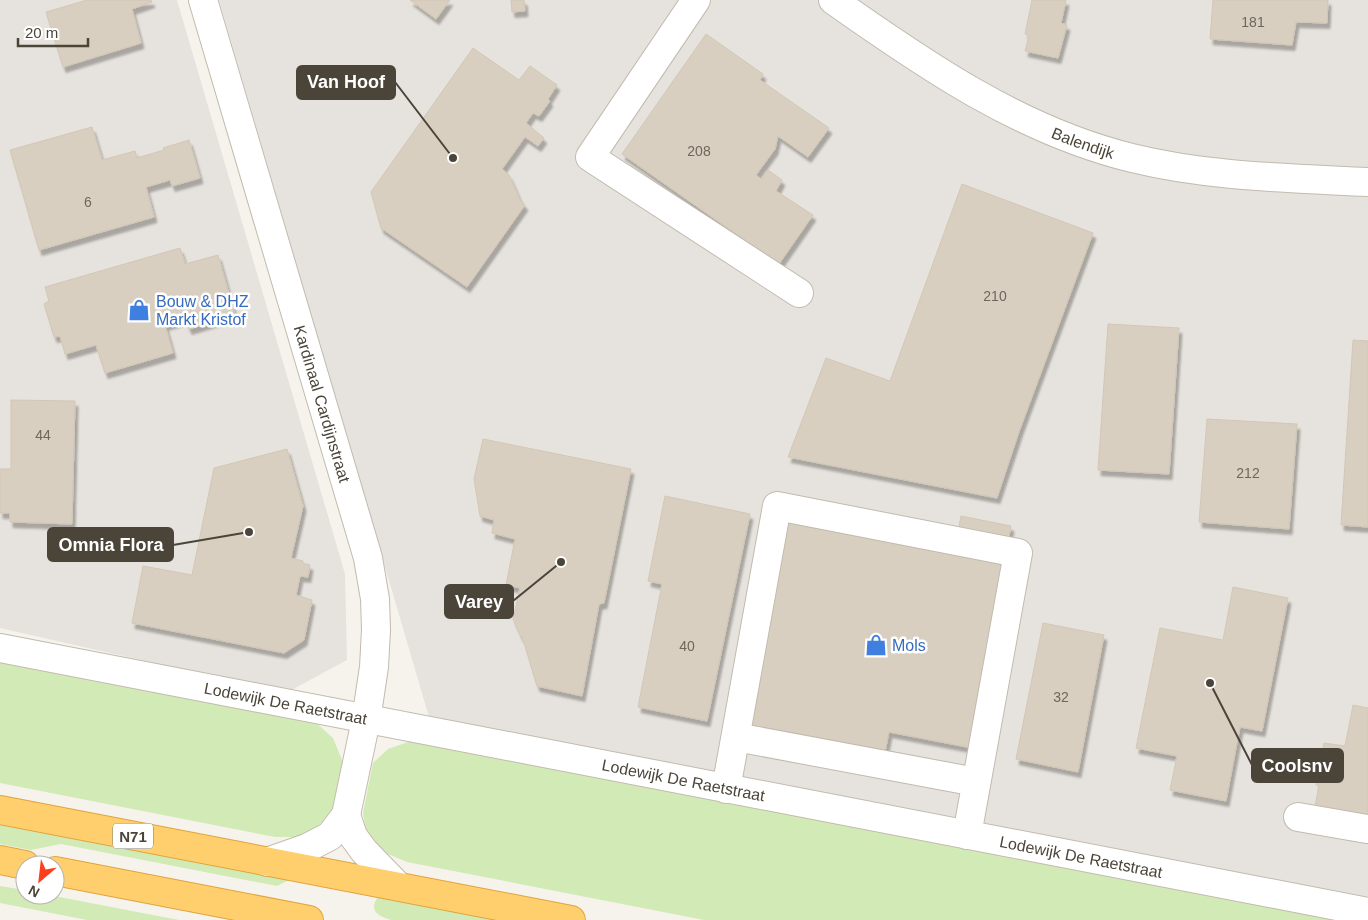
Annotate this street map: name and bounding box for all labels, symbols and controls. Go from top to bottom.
house number: 181 [1241,14,1265,30]
scale bar [18,15,88,47]
text: 20 m [25,24,58,41]
callout: Van Hoof [297,66,395,99]
text: Van Hoof [307,72,386,92]
street label: Balendijk [1049,124,1117,162]
house number: 208 [687,143,711,159]
house number: 6 [84,194,92,210]
house number: 210 [983,288,1007,304]
place label: Bouw & DHZ Markt Kristof [156,293,249,328]
shop icon: Bouw & DHZ Markt Kristof [126,297,152,323]
street label: Kardinaal Cardijnstraat [291,323,354,485]
house number: 44 [35,427,51,443]
house number: 212 [1236,465,1260,481]
callout: Omnia Flora [48,528,173,561]
text: Omnia Flora [58,535,164,555]
callout: Varey [445,585,513,618]
text: Varey [455,592,503,612]
shop icon: Mols [863,632,889,658]
place label: Mols [892,637,926,654]
house number: 40 [679,638,695,654]
street label: Lodewijk De Raetstraat [203,679,369,727]
house number: 32 [1053,689,1069,705]
callout: Coolsnv [1252,749,1343,782]
street label: Lodewijk De Raetstraat [600,756,767,804]
text: Coolsnv [1261,756,1333,776]
road number: N71 [113,824,153,848]
street label: Lodewijk De Raetstraat [998,833,1164,881]
north arrow [15,855,65,905]
text: N [26,882,42,901]

